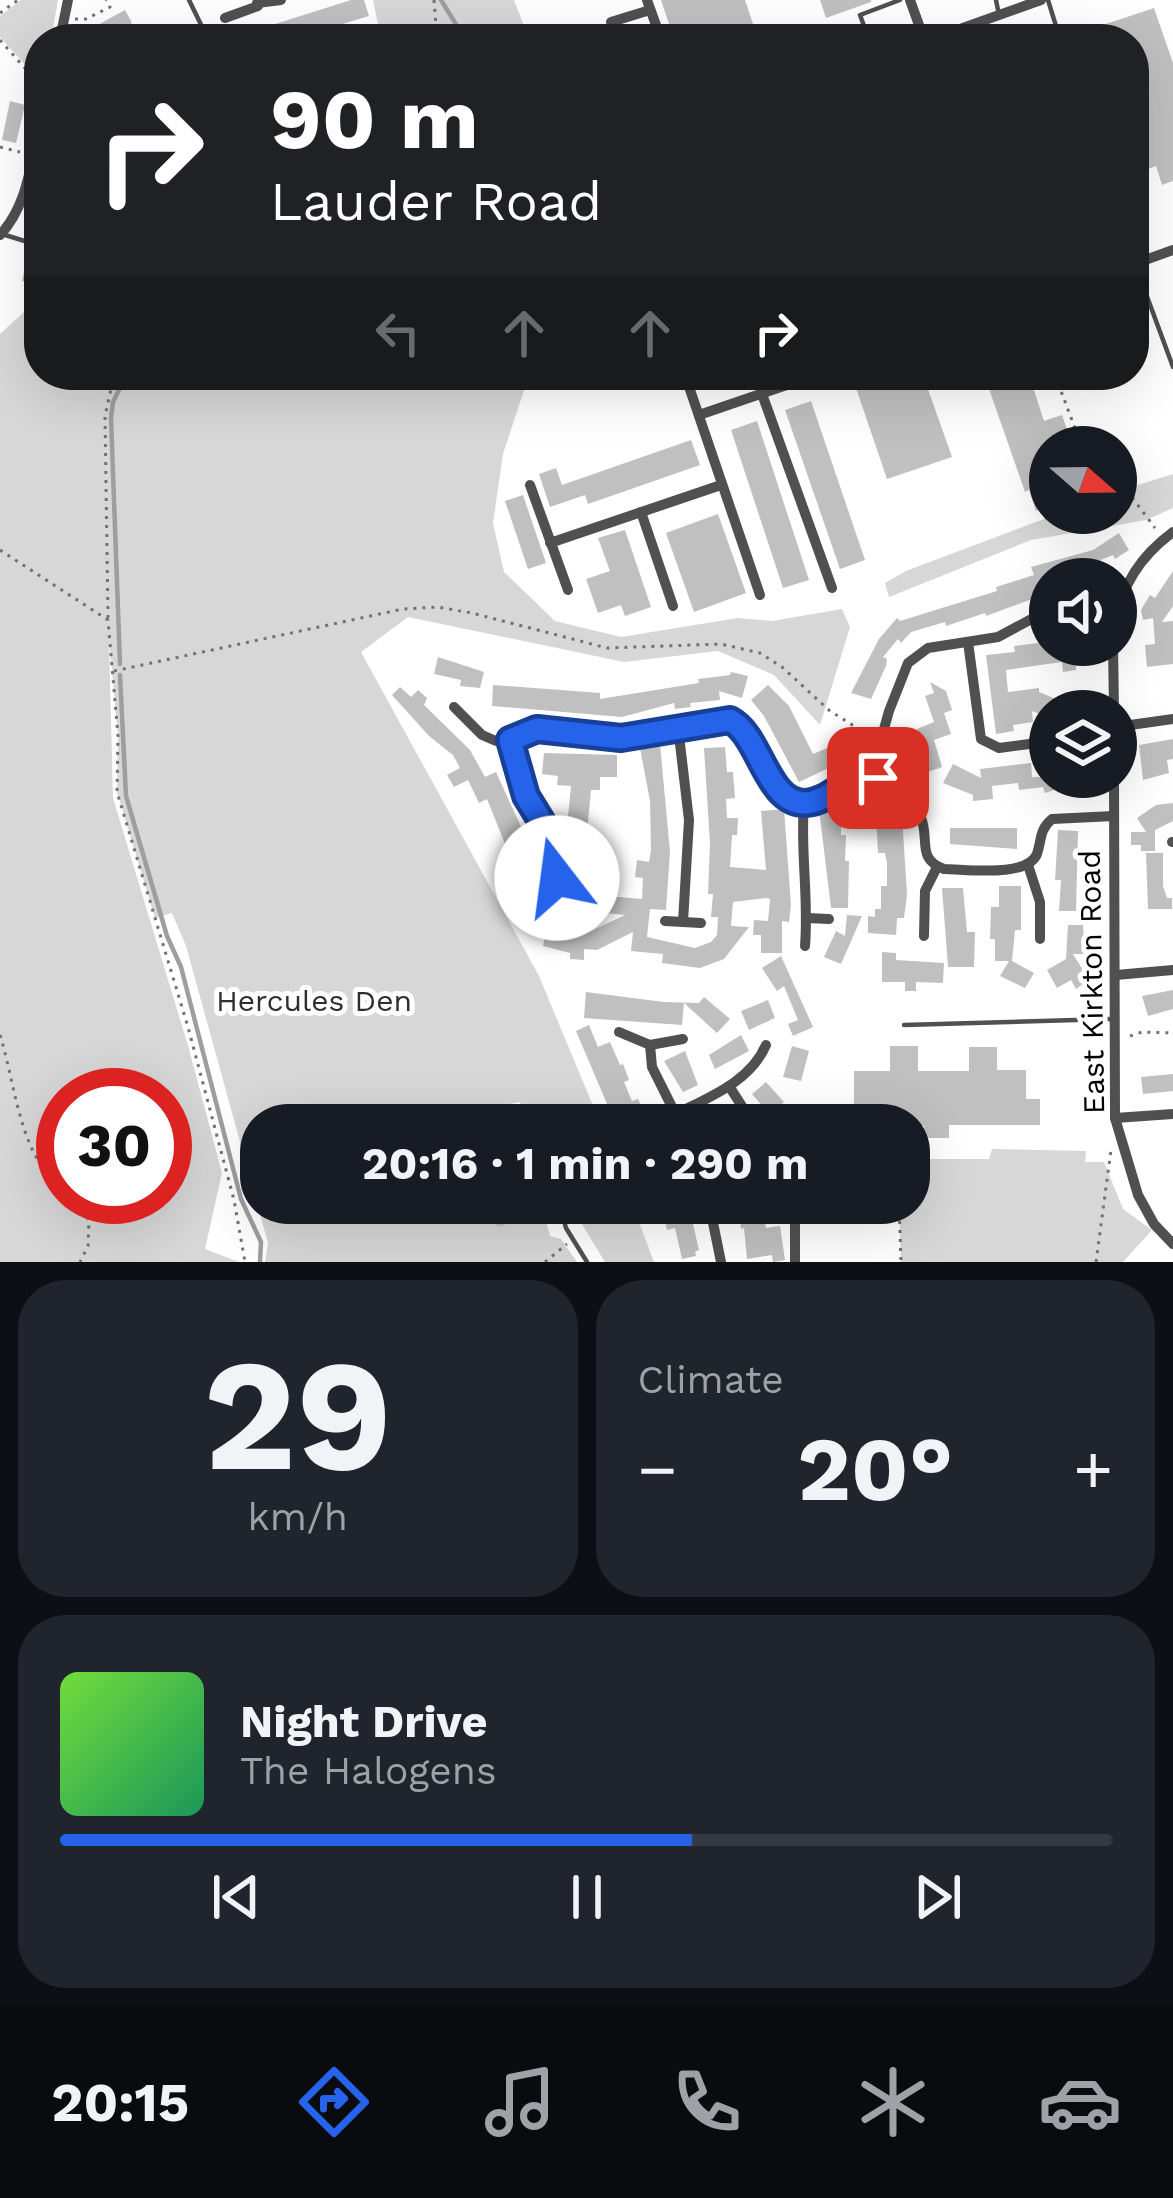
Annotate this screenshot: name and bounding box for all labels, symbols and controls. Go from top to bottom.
text: 90 m [270,70,479,168]
icon: right [72,72,228,228]
text: Lauder Road [270,170,602,233]
icon: left [365,300,431,366]
icon: ahead [491,300,557,366]
icon: ahead [617,300,683,366]
icon: right [743,300,809,366]
north arrow [1029,426,1137,534]
map controls [1029,426,1137,798]
button: sound [1029,558,1137,666]
button: layers [1029,690,1137,798]
pin [827,727,929,829]
icon: arrive [845,745,911,811]
position arrow [494,815,620,941]
street label: East Kirkton Road [1072,850,1111,1114]
park label: Hercules Den [216,983,412,1018]
speed limit sign: 30 [36,1068,192,1224]
text: 20:16 · 1 min · 290 m [362,1137,808,1190]
text: 29 [203,1324,392,1507]
text: Climate [638,1357,784,1402]
text: 20° [797,1416,953,1522]
text: − [638,1431,677,1508]
text: + [1073,1431,1113,1508]
text: km/h [248,1494,348,1539]
text: Night Drive [240,1695,488,1748]
text: The Halogens [240,1748,496,1793]
icon: previous [203,1864,269,1930]
icon: pause [554,1864,620,1930]
icon: next [905,1864,971,1930]
icon: directions [292,2060,376,2144]
icon: music [478,2060,562,2144]
icon: phone [665,2060,749,2144]
icon: climate [851,2060,935,2144]
icon: car [1038,2060,1122,2144]
text: 20:15 [51,2071,189,2134]

